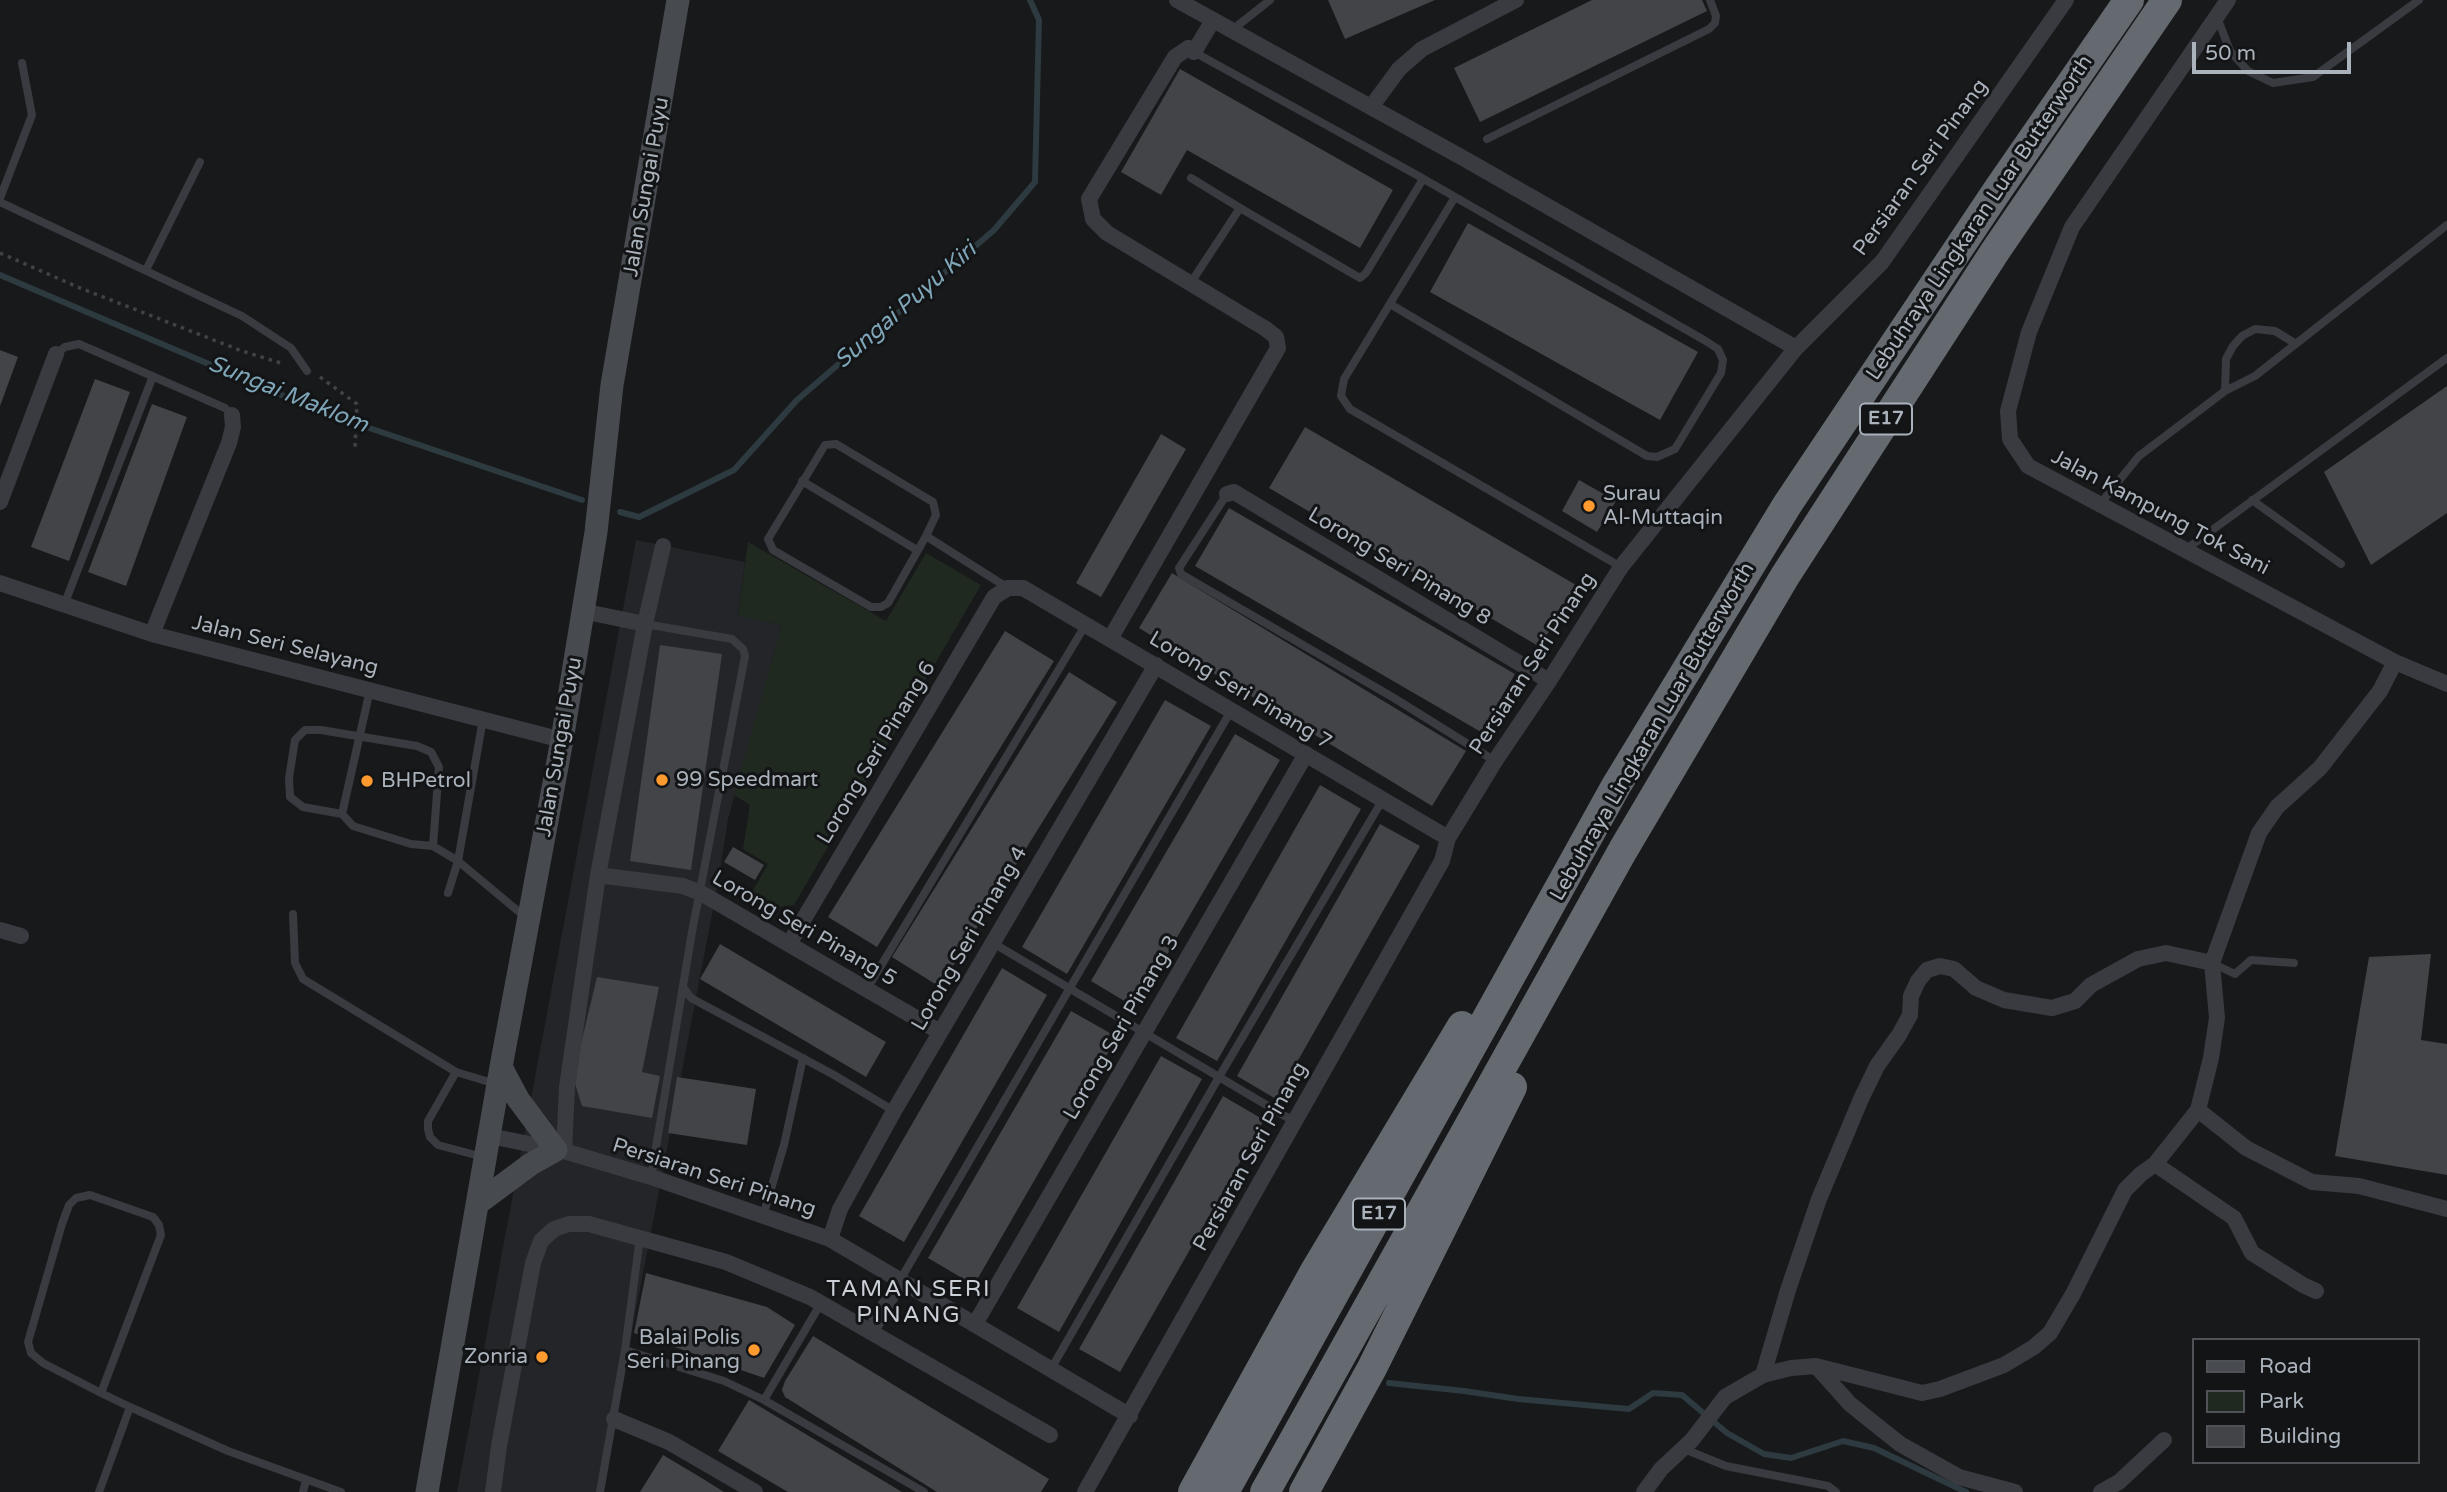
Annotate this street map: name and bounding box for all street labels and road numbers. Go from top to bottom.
street label: Lebuhraya Lingkaran Luar Butterworth [1861,51,2099,385]
street label: Persiaran Seri Pinang [1848,75,1994,261]
street label: Jalan Sungai Puyu [619,95,675,279]
road number: E17 [1860,404,1912,434]
street label: Jalan Kampung Tok Sani [2047,445,2273,581]
street label: Lorong Seri Pinang 8 [1303,502,1495,632]
street label: Lebuhraya Lingkaran Luar Butterworth [1545,558,1761,906]
street label: Persiaran Seri Pinang [1465,568,1601,760]
street label: Jalan Seri Selayang [189,611,381,681]
street label: Lorong Seri Pinang 7 [1144,626,1336,756]
street label: Jalan Sungai Puyu [532,655,588,839]
street label: Lorong Seri Pinang 6 [812,657,942,849]
street label: Lorong Seri Pinang 4 [907,842,1033,1036]
street label: Lorong Seri Pinang 5 [707,866,901,992]
street label: Lorong Seri Pinang 3 [1059,931,1185,1125]
street label: Persiaran Seri Pinang [1189,1058,1313,1256]
street label: Persiaran Seri Pinang [609,1133,819,1223]
road number: E17 [1353,1198,1405,1230]

